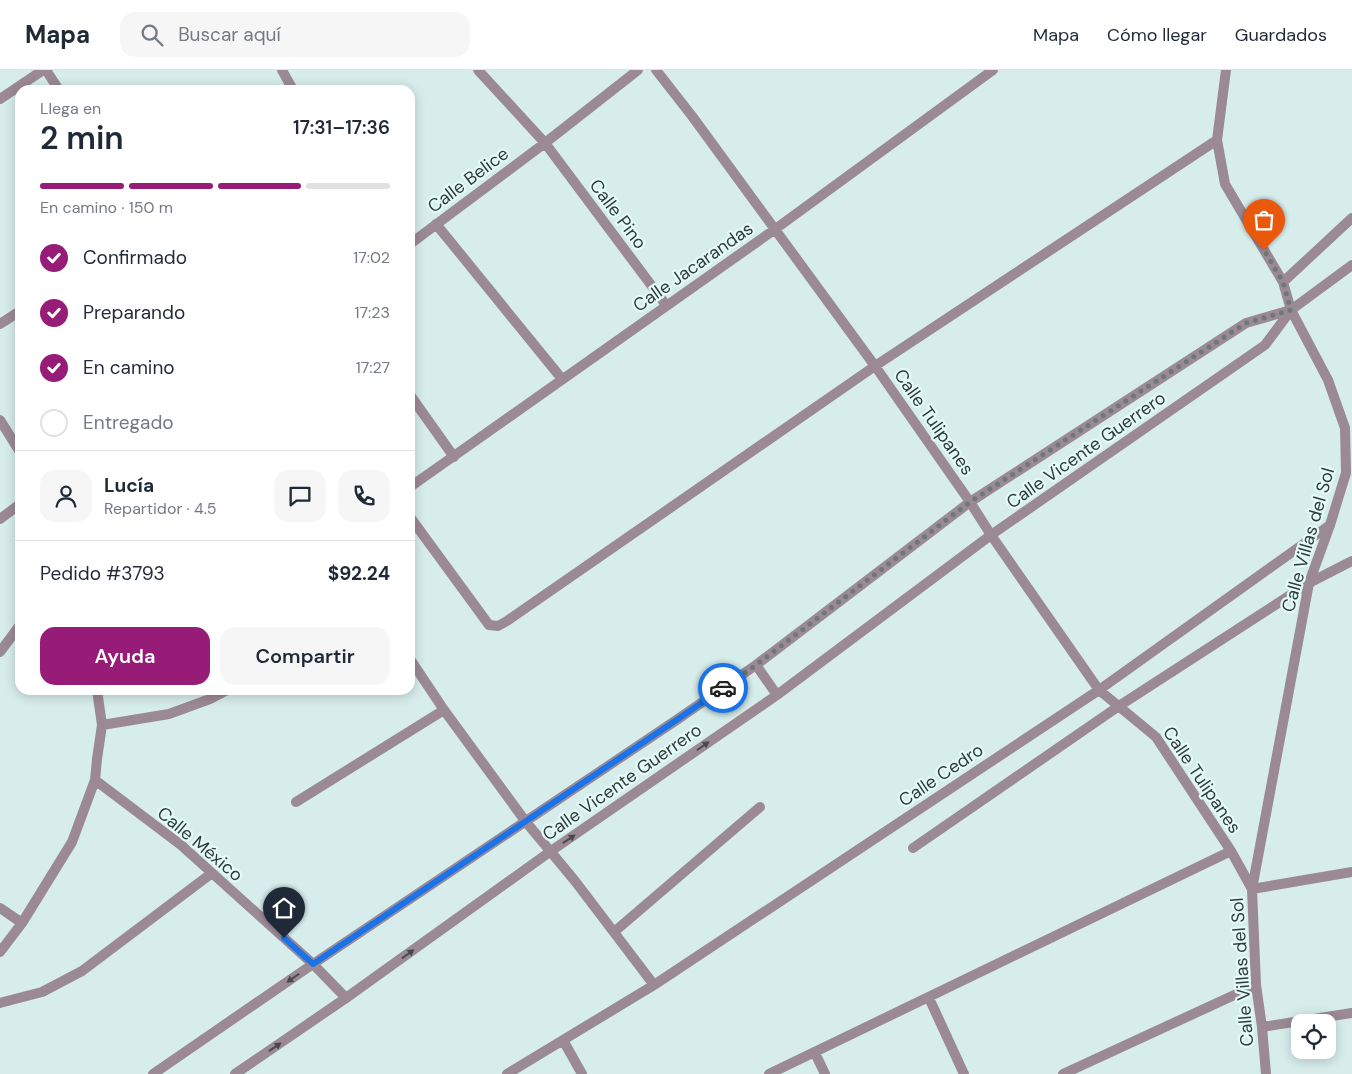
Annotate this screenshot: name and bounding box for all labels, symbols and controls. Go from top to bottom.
search box [120,12,470,57]
text: Mapa [25,19,90,50]
icon: search [138,21,166,49]
text: Buscar aquí [178,22,281,47]
text: Mapa [1033,23,1079,47]
text: Cómo llegar [1107,23,1207,47]
text: Guardados [1235,23,1327,47]
text: Llega en [40,98,101,119]
text: 17:31–17:36 [293,115,390,140]
text: 2 min [40,117,124,159]
street label: Calle Belice [423,142,513,218]
street label: Calle Pino [584,174,652,254]
text: En camino · 150 m [40,197,173,218]
pin [1243,199,1285,250]
icon: bag [1250,206,1278,234]
street label: Calle Jacarandas [628,217,758,317]
icon: check [40,244,68,272]
text: Confirmado [83,245,187,270]
text: 17:02 [353,247,390,268]
icon: check [40,299,68,327]
text: Preparando [83,300,185,325]
text: 17:23 [355,302,390,323]
icon: check [40,354,68,382]
text: En camino [83,355,175,380]
text: 17:27 [356,357,390,378]
street label: Calle Tulipanes [889,364,979,480]
street label: Calle Vicente Guerrero [1002,386,1170,514]
text: Entregado [83,410,174,435]
street label: Calle Villas del Sol [1276,465,1340,615]
button: person [40,470,92,522]
button: chat [274,470,326,522]
button: phone [338,470,390,522]
text: Lucía [104,473,154,498]
text: Repartidor · 4.5 [104,498,217,519]
text: Pedido #3793 [40,561,165,586]
text: $92.24 [328,561,390,586]
button: Ayuda [40,627,210,685]
button: Compartir [220,627,390,685]
courier [698,663,748,713]
icon: car [709,674,737,702]
street label: Calle Vicente Guerrero [538,718,706,846]
street label: Calle Tulipanes [1157,722,1247,838]
street label: Calle Cedro [894,738,988,812]
one-way arrow [696,741,709,751]
street label: Calle México [152,801,248,887]
one-way arrow [562,834,576,843]
pin [263,887,305,938]
icon: home [270,894,298,922]
street label: Calle Villas del Sol [1225,897,1259,1047]
one-way arrow [401,948,414,959]
one-way arrow [286,973,300,982]
map controls [1291,1014,1336,1059]
button: locate [1291,1014,1336,1059]
one-way arrow [268,1042,282,1052]

